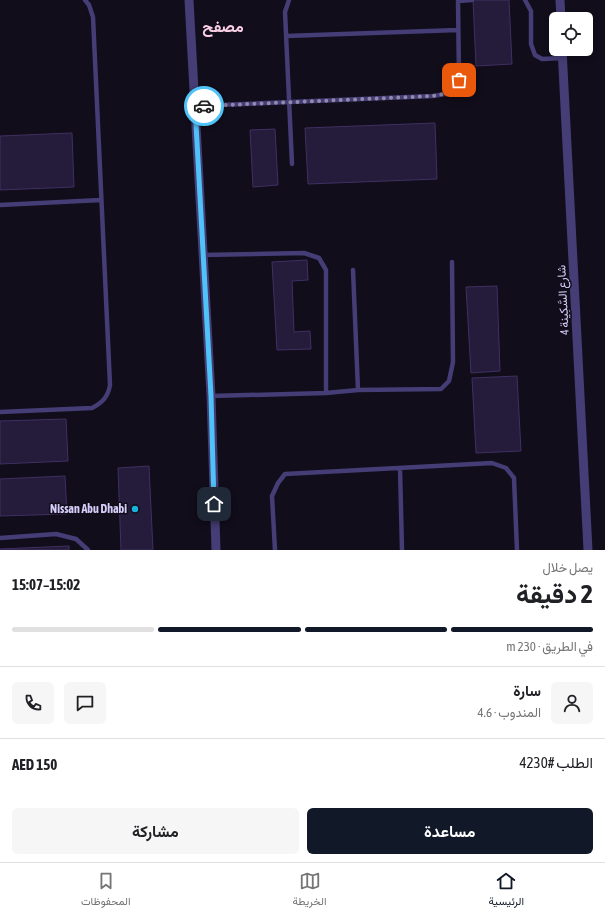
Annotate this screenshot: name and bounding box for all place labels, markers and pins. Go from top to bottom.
pin [442,63,476,97]
pin [197,487,231,521]
place label: Nissan Abu Dhabi [50,502,127,516]
marker: Nissan Abu Dhabi [130,504,140,514]

